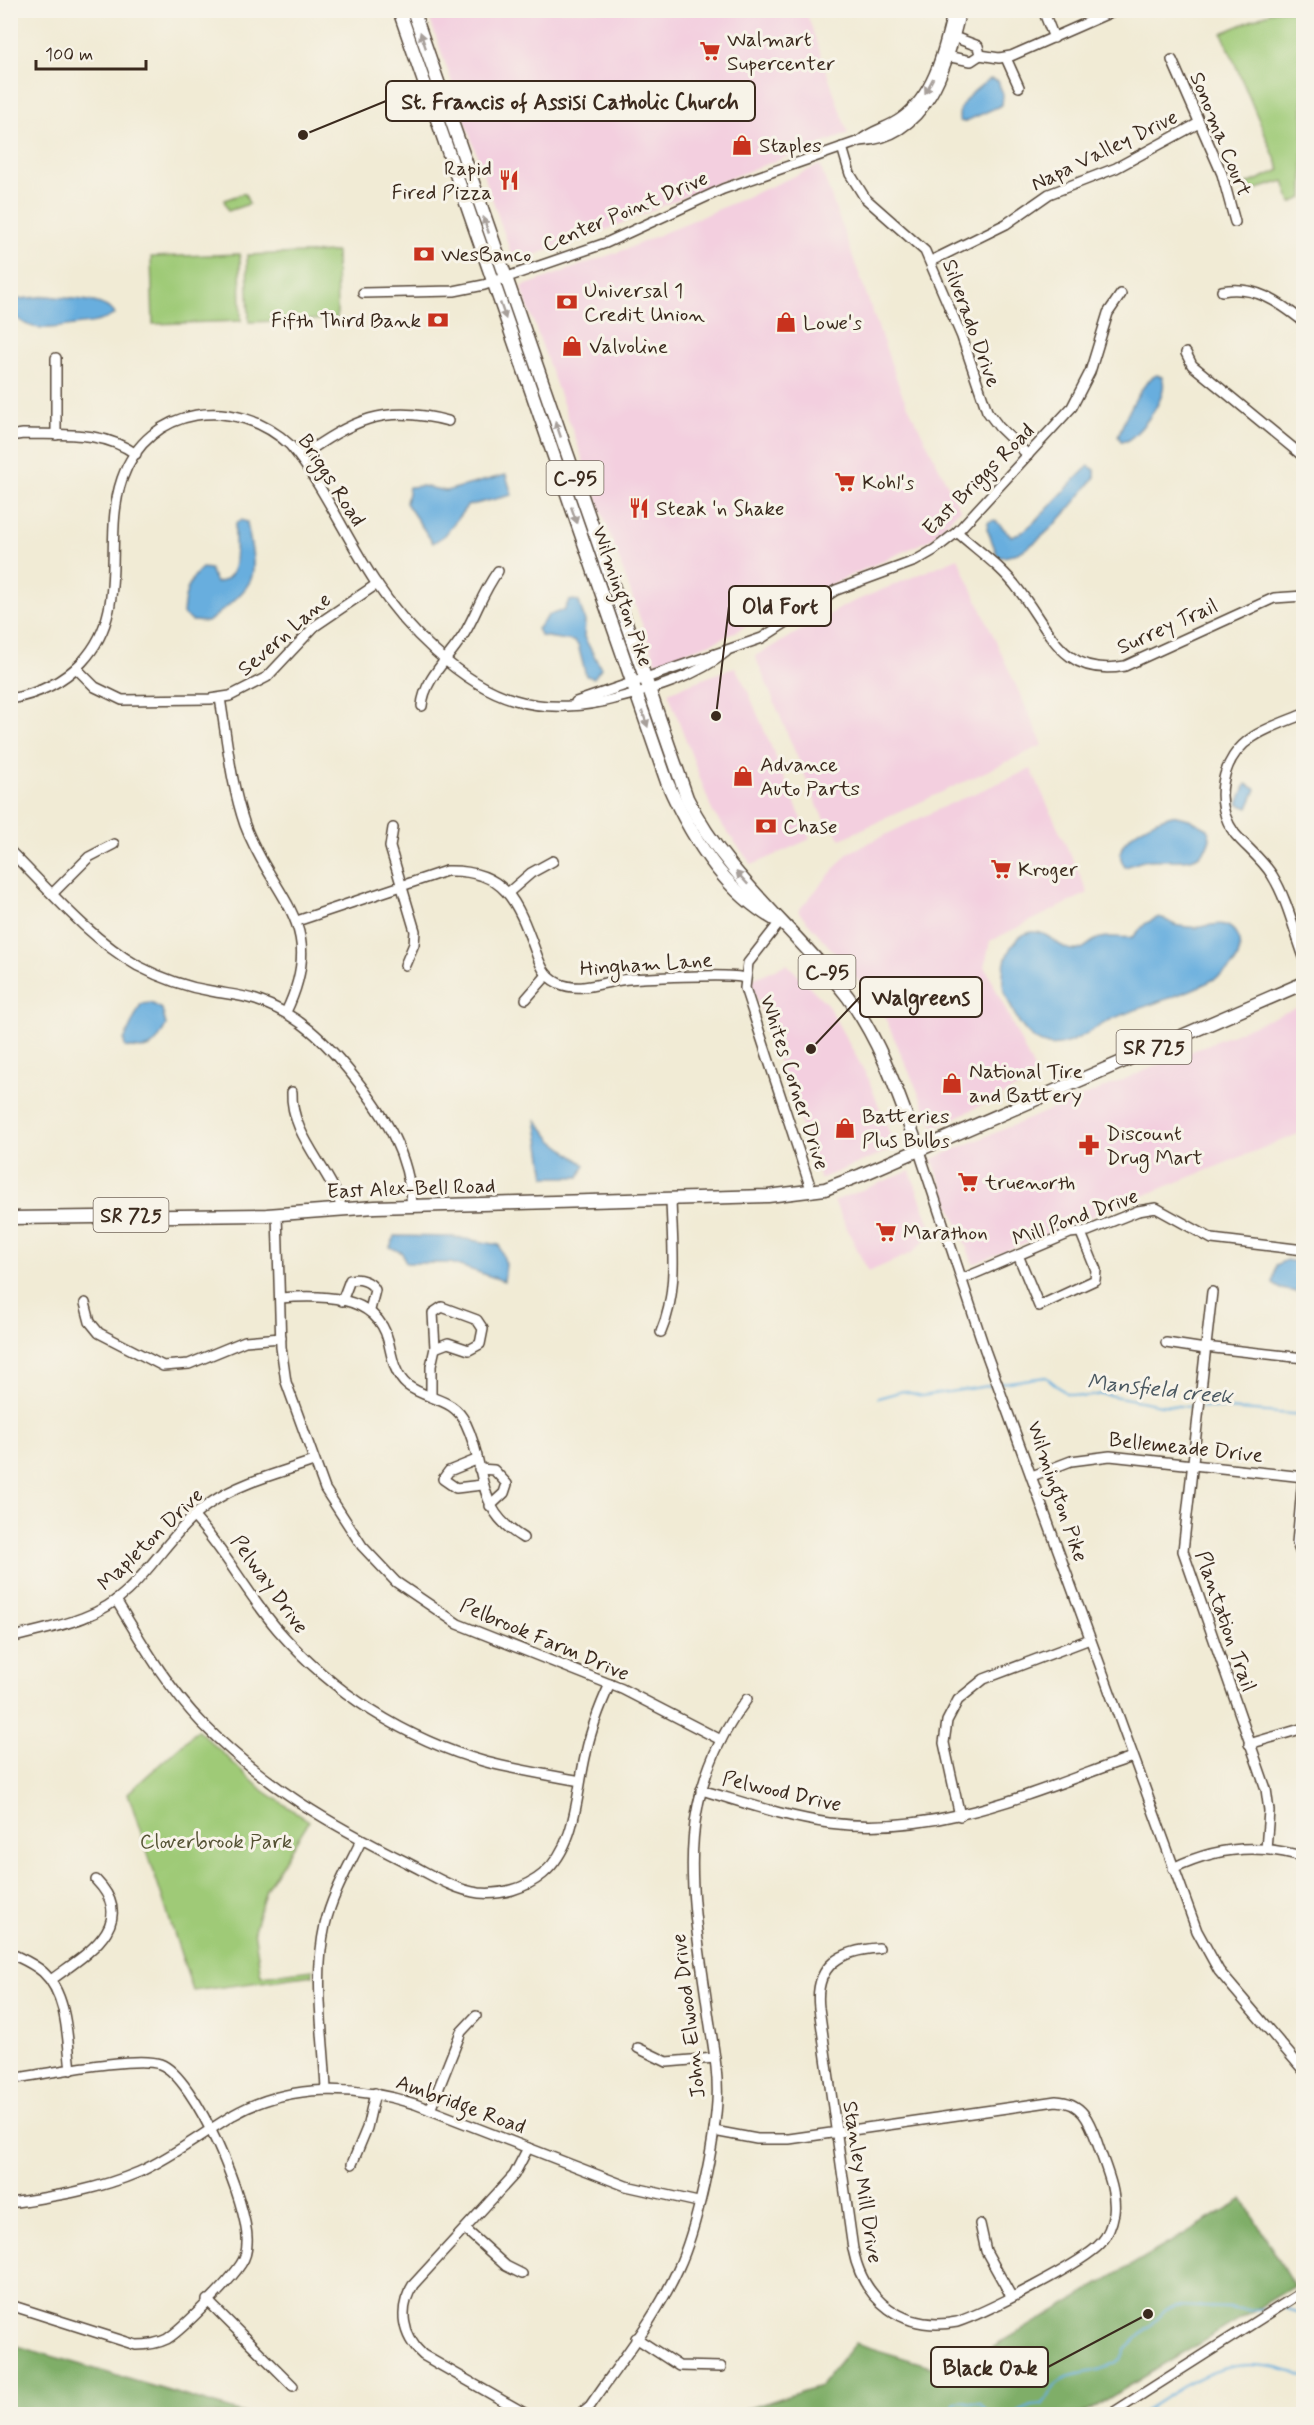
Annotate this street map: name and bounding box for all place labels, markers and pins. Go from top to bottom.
place label: Walmart Supercenter [727,26,835,78]
supermarket icon: Walmart Supercenter [698,39,722,63]
callout: St. Francis of Assisi Catholic Church [386,81,755,121]
place label: Staples [759,132,822,160]
shop icon: Staples [730,133,754,157]
place label: Rapid Fired Pizza [392,155,492,207]
restaurant icon: Rapid Fired Pizza [497,168,521,192]
place label: WesBanco [441,241,531,269]
bank icon: WesBanco [412,242,436,266]
place label: Universal 1 Credit Union [584,277,705,329]
bank icon: Universal 1 Credit Union [555,290,579,314]
place label: Fifth Third Bank [271,307,421,335]
bank icon: Fifth Third Bank [426,308,450,332]
place label: Lowe's [803,309,862,337]
shop icon: Lowe's [774,310,798,334]
place label: Valvoline [589,333,668,361]
shop icon: Valvoline [560,334,584,358]
place label: Kohl's [862,469,914,497]
supermarket icon: Kohl's [833,470,857,494]
place label: Steak 'n Shake [656,495,785,523]
restaurant icon: Steak 'n Shake [627,496,651,520]
callout: Old Fort [729,586,831,626]
place label: Advance Auto Parts [760,751,860,803]
shop icon: Advance Auto Parts [731,764,755,788]
place label: Chase [783,813,837,841]
bank icon: Chase [754,814,778,838]
place label: Kroger [1018,856,1078,884]
supermarket icon: Kroger [989,857,1013,881]
callout: Walgreens [860,977,982,1017]
place label: National Tire and Battery [969,1058,1083,1110]
shop icon: National Tire and Battery [940,1071,964,1095]
place label: Batteries Plus Bulbs [862,1103,950,1155]
shop icon: Batteries Plus Bulbs [833,1116,857,1140]
place label: Discount Drug Mart [1106,1120,1203,1173]
pharmacy icon: Discount Drug Mart [1077,1133,1101,1157]
place label: truenorth [984,1169,1076,1197]
supermarket icon: truenorth [956,1170,980,1194]
place label: Marathon [903,1219,988,1247]
supermarket icon: Marathon [874,1220,898,1244]
callout: Black Oak [931,2347,1048,2387]

